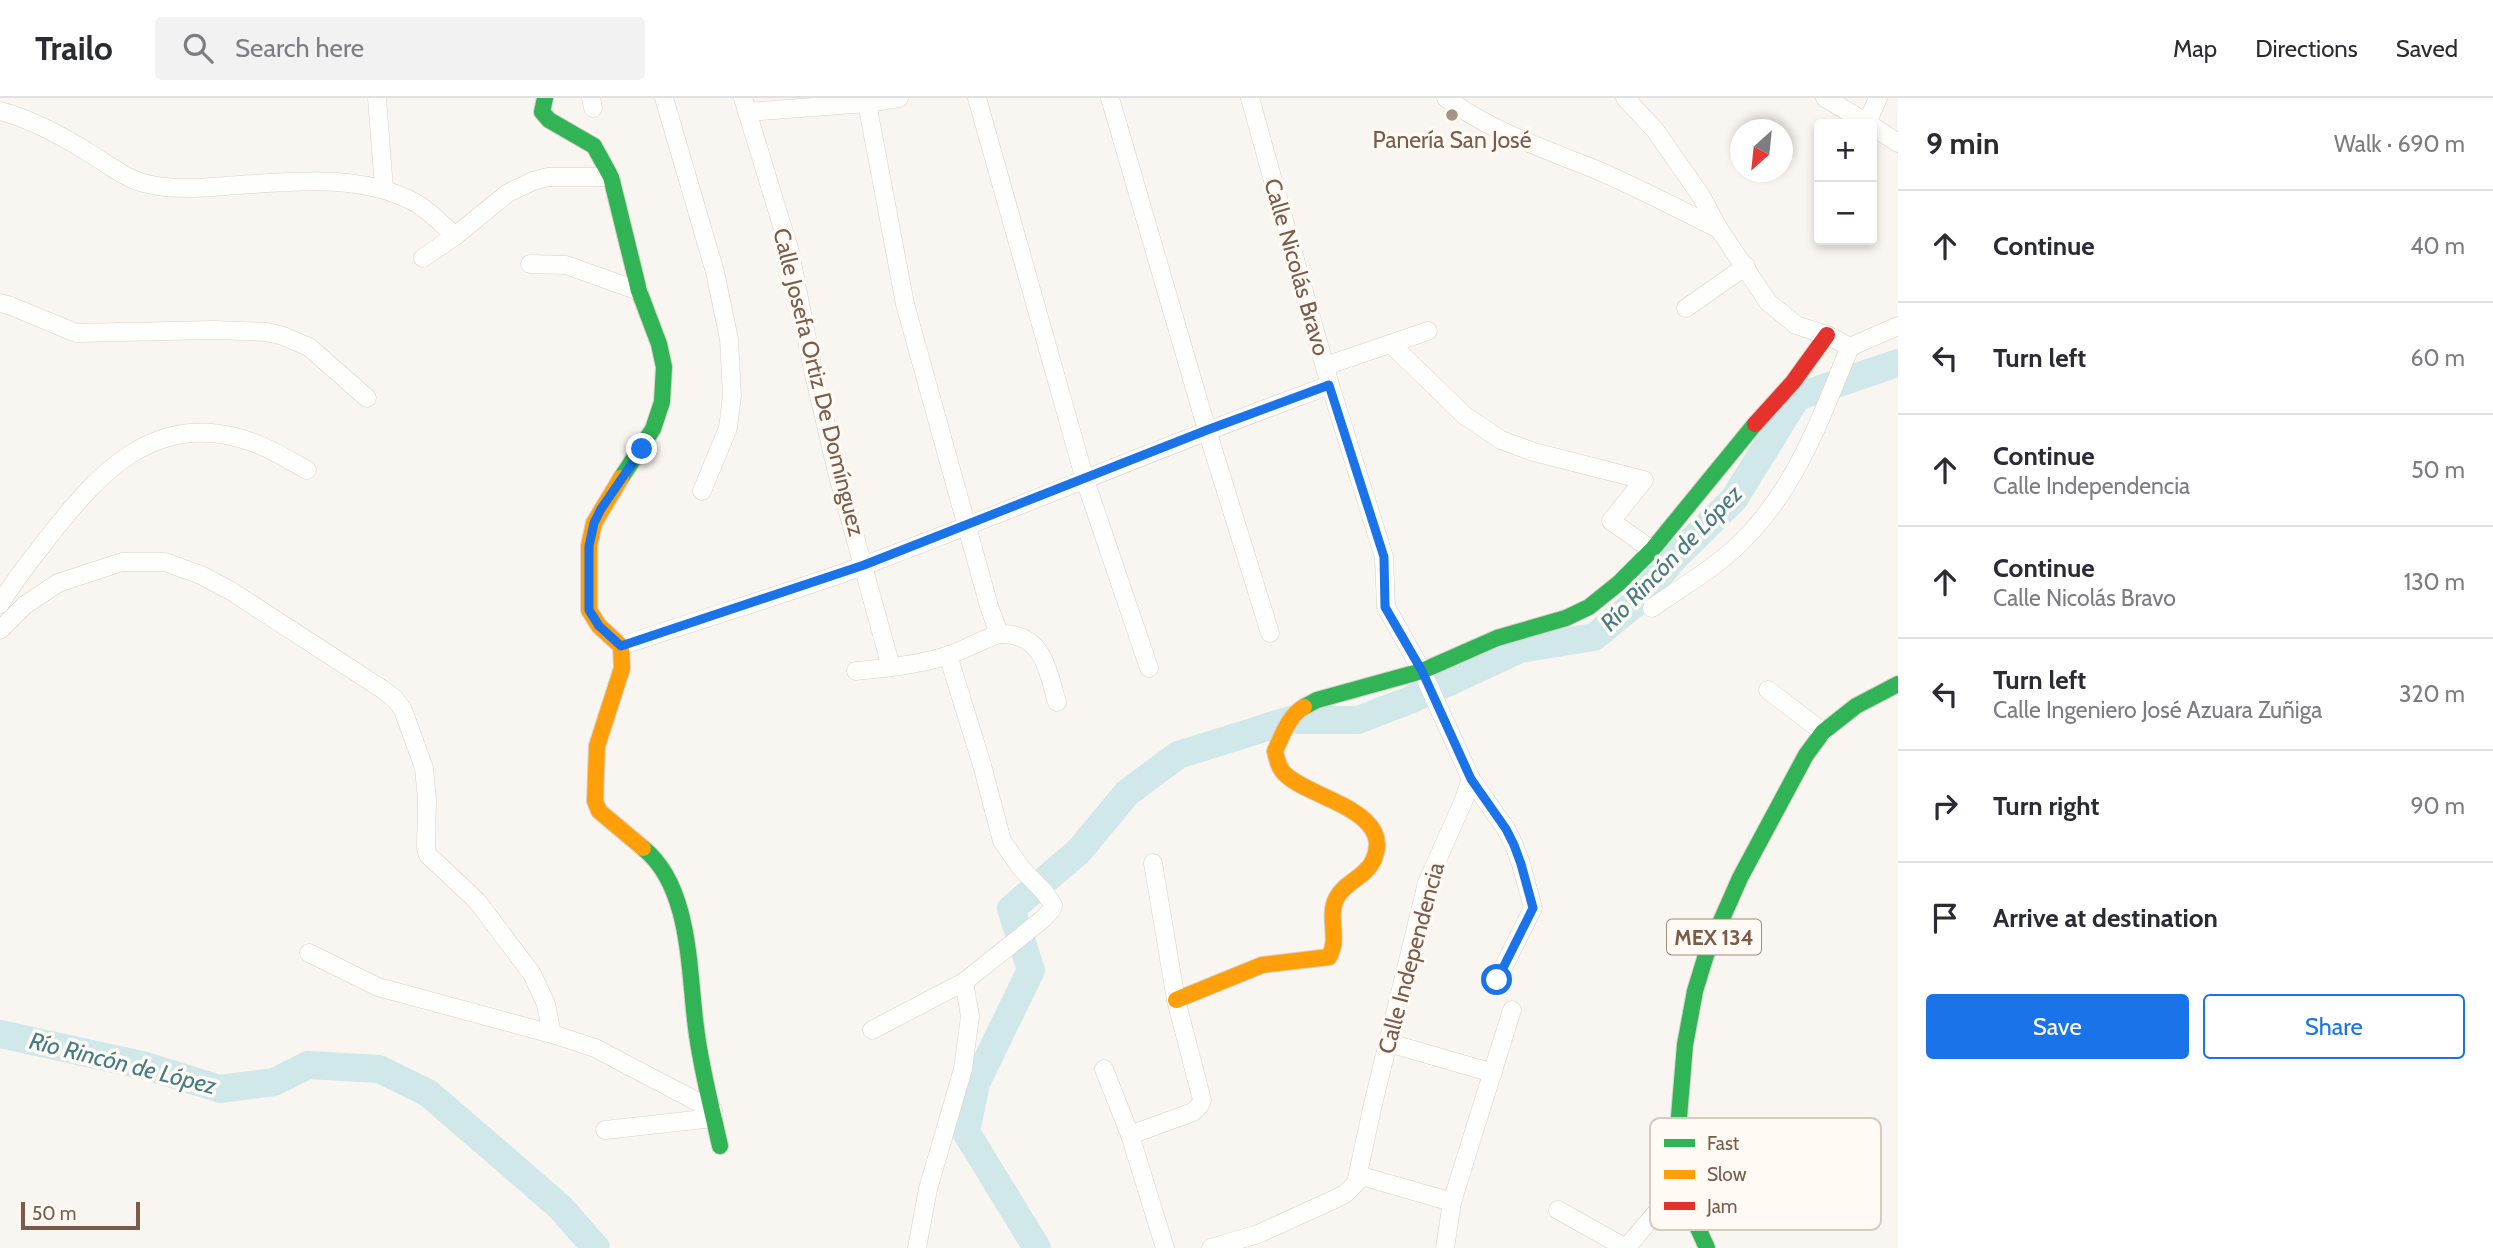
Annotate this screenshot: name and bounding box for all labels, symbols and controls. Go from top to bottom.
search box [155,17,645,80]
text: Trailo [35,28,113,68]
icon: search [179,29,217,67]
text: Search here [235,32,364,64]
text: Map [2173,34,2217,63]
text: Directions [2255,34,2358,63]
text: Saved [2396,34,2458,63]
marker: Panería San José [1444,107,1460,123]
north arrow [1730,119,1793,182]
map controls [1814,119,1877,245]
button: + [1814,119,1877,182]
text: 9 min [1926,125,1999,162]
place label: Panería San José [1373,126,1532,154]
text: Walk · 690 m [2334,130,2465,158]
street label: Calle Nicolás Bravo [1258,175,1336,359]
button: − [1814,182,1877,245]
street label: Calle Josefa Ortiz De Domínguez [767,225,871,539]
icon: ahead [1926,227,1964,265]
text: Continue [1993,230,2095,262]
text: 40 m [2410,232,2465,260]
icon: left [1926,339,1964,377]
text: Turn left [1993,342,2086,374]
text: 60 m [2411,344,2465,372]
route end [626,433,657,464]
text: Continue [1993,440,2095,472]
icon: ahead [1926,451,1964,489]
text: 50 m [2411,456,2465,484]
text: Calle Independencia [1993,472,2190,500]
water label: Río Rincón de López [1594,479,1748,637]
text: Continue [1993,552,2095,584]
icon: ahead [1926,563,1964,601]
text: 130 m [2404,568,2465,596]
text: Calle Nicolás Bravo [1993,584,2176,612]
text: Turn left [1993,664,2086,696]
icon: left [1926,675,1964,713]
text: 320 m [2399,680,2465,708]
text: Calle Ingeniero José Azuara Zuñiga [1993,696,2322,724]
icon: right [1926,787,1964,825]
text: Turn right [1993,790,2099,822]
text: 90 m [2411,792,2465,820]
street label: Calle Independencia [1372,859,1450,1057]
icon: arrive [1926,899,1964,937]
text: Arrive at destination [1993,902,2218,934]
road number: MEX 134 [1667,920,1761,954]
route start [1481,964,1512,995]
button: Save [1926,994,2189,1059]
button: Share [2203,994,2465,1059]
water label: Río Rincón de López [27,1026,220,1100]
legend [1650,1118,1881,1230]
text: Fast [1707,1132,1740,1155]
text: Slow [1707,1163,1747,1186]
text: Jam [1706,1195,1737,1218]
scale bar [21,1199,140,1231]
text: 50 m [32,1202,76,1225]

